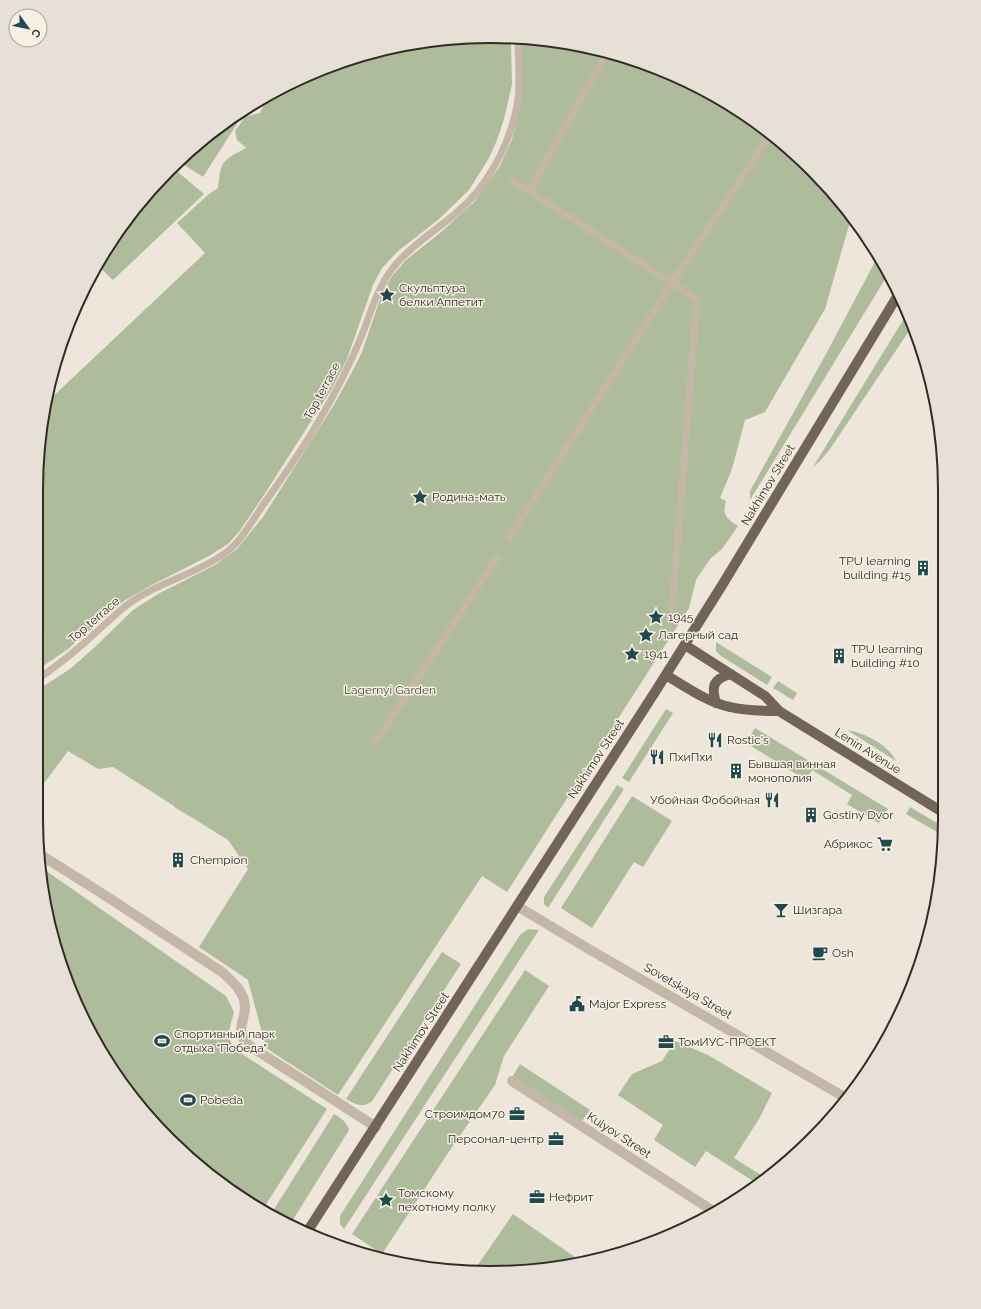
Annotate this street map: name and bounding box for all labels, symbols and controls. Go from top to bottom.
north arrow [8,8,48,48]
text: С [28,26,43,40]
place label: Скульптура белки Аппетит [399,281,484,309]
place icon: Скульптура белки Аппетит [378,286,396,304]
street label: Top terrace [301,360,343,422]
street label: Nakhimov Street [738,442,798,528]
place icon: Родина-мать [411,488,429,506]
place label: Родина-мать [432,490,506,504]
place label: TPU learning building #15 [839,554,911,582]
building icon: TPU learning building #15 [914,559,932,577]
street label: Top terrace [66,594,122,646]
place icon: 1945 [647,608,665,626]
place label: 1945 [668,610,694,624]
place icon: Лагерный сад [637,626,655,644]
place label: Лагерный сад [658,628,738,642]
place label: TPU learning building #10 [851,642,923,670]
place icon: 1941 [623,645,641,663]
place label: 1941 [644,647,668,661]
building icon: TPU learning building #10 [830,647,848,665]
park label: Lagernyi Garden [344,683,436,697]
street label: Nakhimov Street [565,717,627,801]
street label: Lenin Avenue [832,725,904,777]
restaurant icon: Rostic's [706,731,724,749]
place label: Rostic's [727,733,769,747]
restaurant icon: ПхиПхи [648,748,666,766]
place label: ПхиПхи [669,750,713,764]
place label: Бывшая винная монополия [748,757,836,785]
building icon: Бывшая винная монополия [727,762,745,780]
restaurant icon: Убойная Фобойная [763,791,781,809]
place label: Убойная Фобойная [650,793,760,807]
building icon: Gostiny Dvor [802,806,820,824]
place label: Gostiny Dvor [823,808,894,822]
supermarket icon: Абрикос [876,835,894,853]
place label: Абрикос [824,837,873,851]
building icon: Chempion [169,851,187,869]
place label: Chempion [190,853,247,867]
bar icon: Шизгара [772,901,790,919]
place label: Шизгара [793,903,842,917]
cafe icon: Osh [811,944,829,962]
place label: Osh [832,946,854,960]
street label: Sovetskaya Street [642,960,734,1022]
street label: Nakhimov Street [390,990,452,1074]
public building icon: Major Express [568,995,586,1013]
place label: Major Express [589,997,666,1011]
place label: Спортивный парк отдыха "Победа" [174,1027,275,1055]
sports icon: Спортивный парк отдыха "Победа" [153,1032,171,1050]
office icon: ТомИУС-ПРОЕКТ [657,1033,675,1051]
place label: ТомИУС-ПРОЕКТ [678,1035,777,1049]
sports icon: Pobeda [179,1091,197,1109]
place label: Pobeda [200,1093,243,1107]
office icon: Строимдом70 [508,1105,526,1123]
place label: Строимдом70 [425,1107,505,1121]
street label: Kulyov Street [584,1109,654,1161]
office icon: Персонал-центр [547,1130,565,1148]
place label: Персонал-центр [448,1132,544,1146]
place label: Томскому пехотному полку [398,1186,497,1214]
office icon: Нефрит [528,1188,546,1206]
place label: Нефрит [549,1190,594,1204]
place icon: Томскому пехотному полку [377,1191,395,1209]

